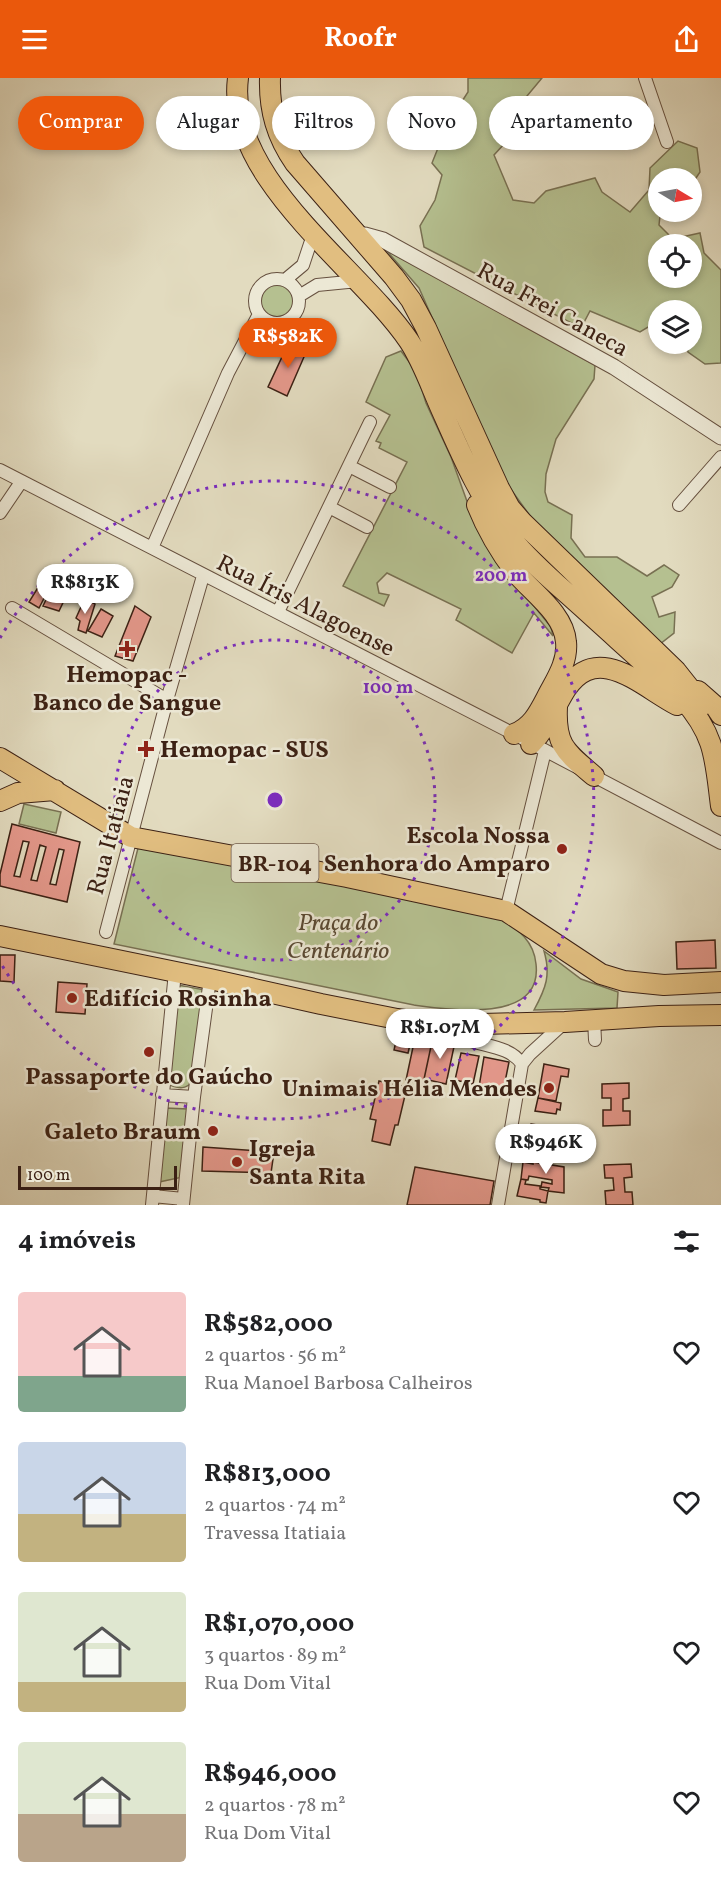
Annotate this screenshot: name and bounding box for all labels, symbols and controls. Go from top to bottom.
text: Roofr [324,20,397,58]
icon: menu [18,23,51,56]
icon: share [670,23,703,56]
chip: Comprar [18,96,144,150]
chip: Alugar [156,96,260,150]
chip: Filtros [272,96,375,150]
chip: Novo [387,96,477,150]
chip: Apartamento [489,96,654,150]
north arrow [648,168,702,222]
map controls [648,168,702,354]
button: locate [648,234,702,288]
street label: Rua Frei Caneca [470,255,634,367]
button: layers [648,300,702,354]
pin: R$582K [239,318,337,369]
text: R$582K [253,323,323,351]
street label: Rua Íris Alagoense [210,547,400,666]
pin: R$813K [36,564,134,615]
text: 200 m [475,564,527,589]
text: R$813K [51,569,119,597]
marker: Hemopac - Banco de Sangue [118,640,136,658]
place label: Hemopac - Banco de Sangue [33,659,221,721]
text: 100 m [363,676,413,701]
place label: Hemopac - SUS [160,734,329,768]
marker: Hemopac - SUS [137,740,155,758]
street label: Rua Itatiaia [80,772,144,899]
centre of rings [265,790,285,810]
place label: Escola Nossa Senhora do Amparo [324,820,550,882]
marker: Escola Nossa Senhora do Amparo [555,842,569,856]
road number: BR-104 [232,844,318,882]
park label: Praça do Centenário [287,907,389,969]
place label: Edifício Rosinha [84,983,272,1017]
marker: Edifício Rosinha [65,991,79,1005]
pin: R$1.07M [385,1009,495,1060]
text: R$1.07M [400,1014,480,1042]
marker: Passaporte do Gaúcho [142,1045,156,1059]
place label: Passaporte do Gaúcho [25,1061,273,1095]
place label: Unimais Hélia Mendes [282,1073,537,1107]
marker: Unimais Hélia Mendes [542,1081,556,1095]
place label: Galeto Braum [45,1116,201,1150]
marker: Galeto Braum [206,1124,220,1138]
pin: R$946K [497,1124,595,1175]
text: R$946K [509,1129,583,1157]
place label: Igreja Santa Rita [249,1133,366,1195]
marker: Igreja Santa Rita [230,1155,244,1169]
scale bar [18,1163,177,1190]
text: 100 m [27,1165,70,1187]
text: 4 imóveis [18,1223,136,1259]
icon: filters [670,1225,703,1258]
text: R$582,000 [204,1306,333,1342]
icon: home [66,1316,138,1388]
icon: heart [670,1336,703,1369]
text: 2 quartos · 56 m² [204,1342,346,1370]
text: Rua Manoel Barbosa Calheiros [204,1370,472,1398]
text: R$813,000 [204,1456,331,1492]
icon: home [66,1466,138,1538]
icon: heart [670,1486,703,1519]
text: 2 quartos · 74 m² [204,1492,346,1520]
text: Travessa Itatiaia [204,1520,346,1548]
text: R$1,070,000 [204,1606,354,1642]
icon: home [66,1616,138,1688]
icon: heart [670,1636,703,1669]
text: 3 quartos · 89 m² [204,1642,346,1670]
text: Rua Dom Vital [204,1670,331,1698]
text: R$946,000 [204,1756,337,1792]
icon: home [66,1766,138,1838]
icon: heart [670,1786,703,1819]
text: 2 quartos · 78 m² [204,1792,346,1820]
text: Rua Dom Vital [204,1820,331,1848]

